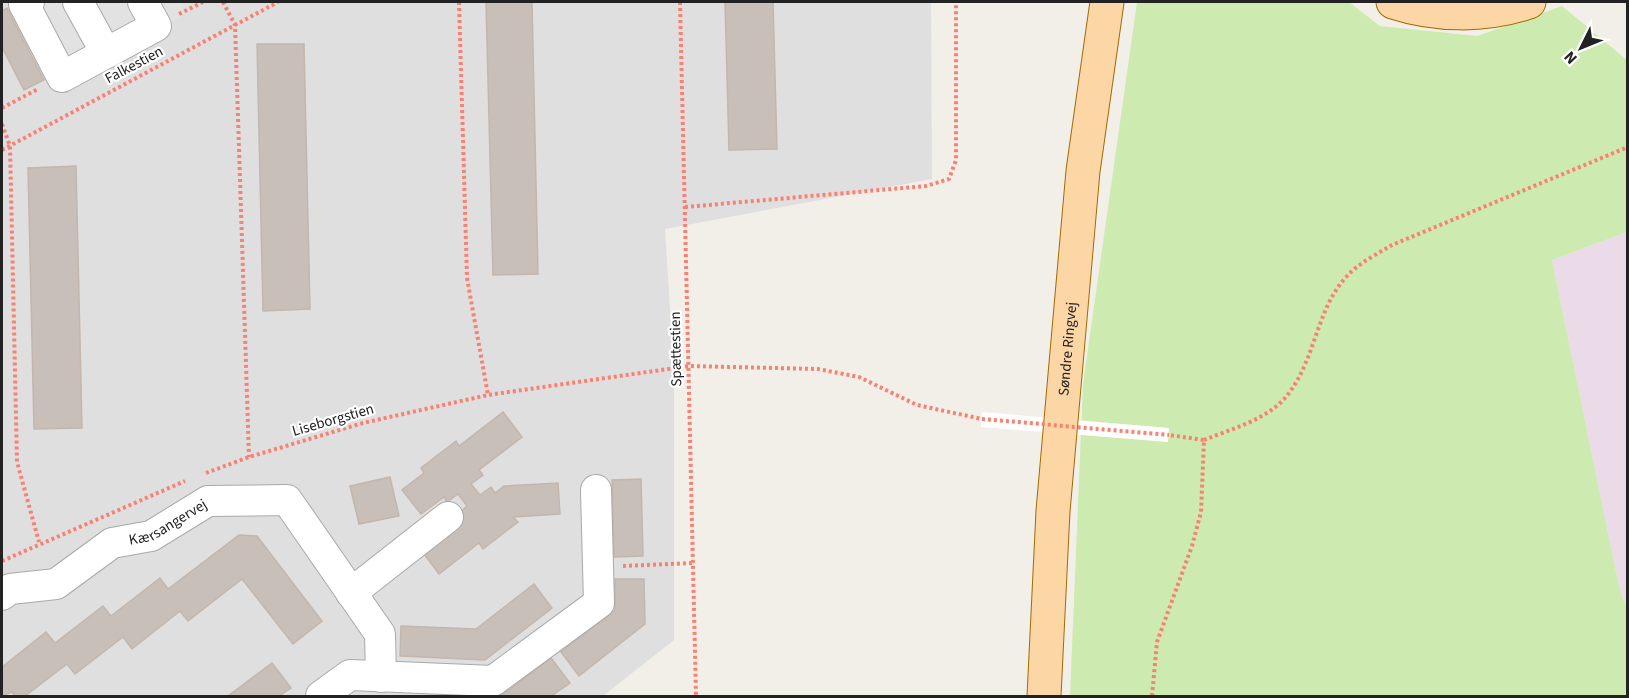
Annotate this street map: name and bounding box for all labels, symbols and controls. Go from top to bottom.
north arrow [1551,18,1611,78]
street label: Falkestien [101,41,167,89]
text: N [1559,46,1582,69]
street label: Søndre Ringvej [1053,301,1082,397]
street label: Spættestien [665,311,687,387]
street label: Liseborgstien [290,398,376,442]
street label: Kærsangervej [127,494,211,550]

